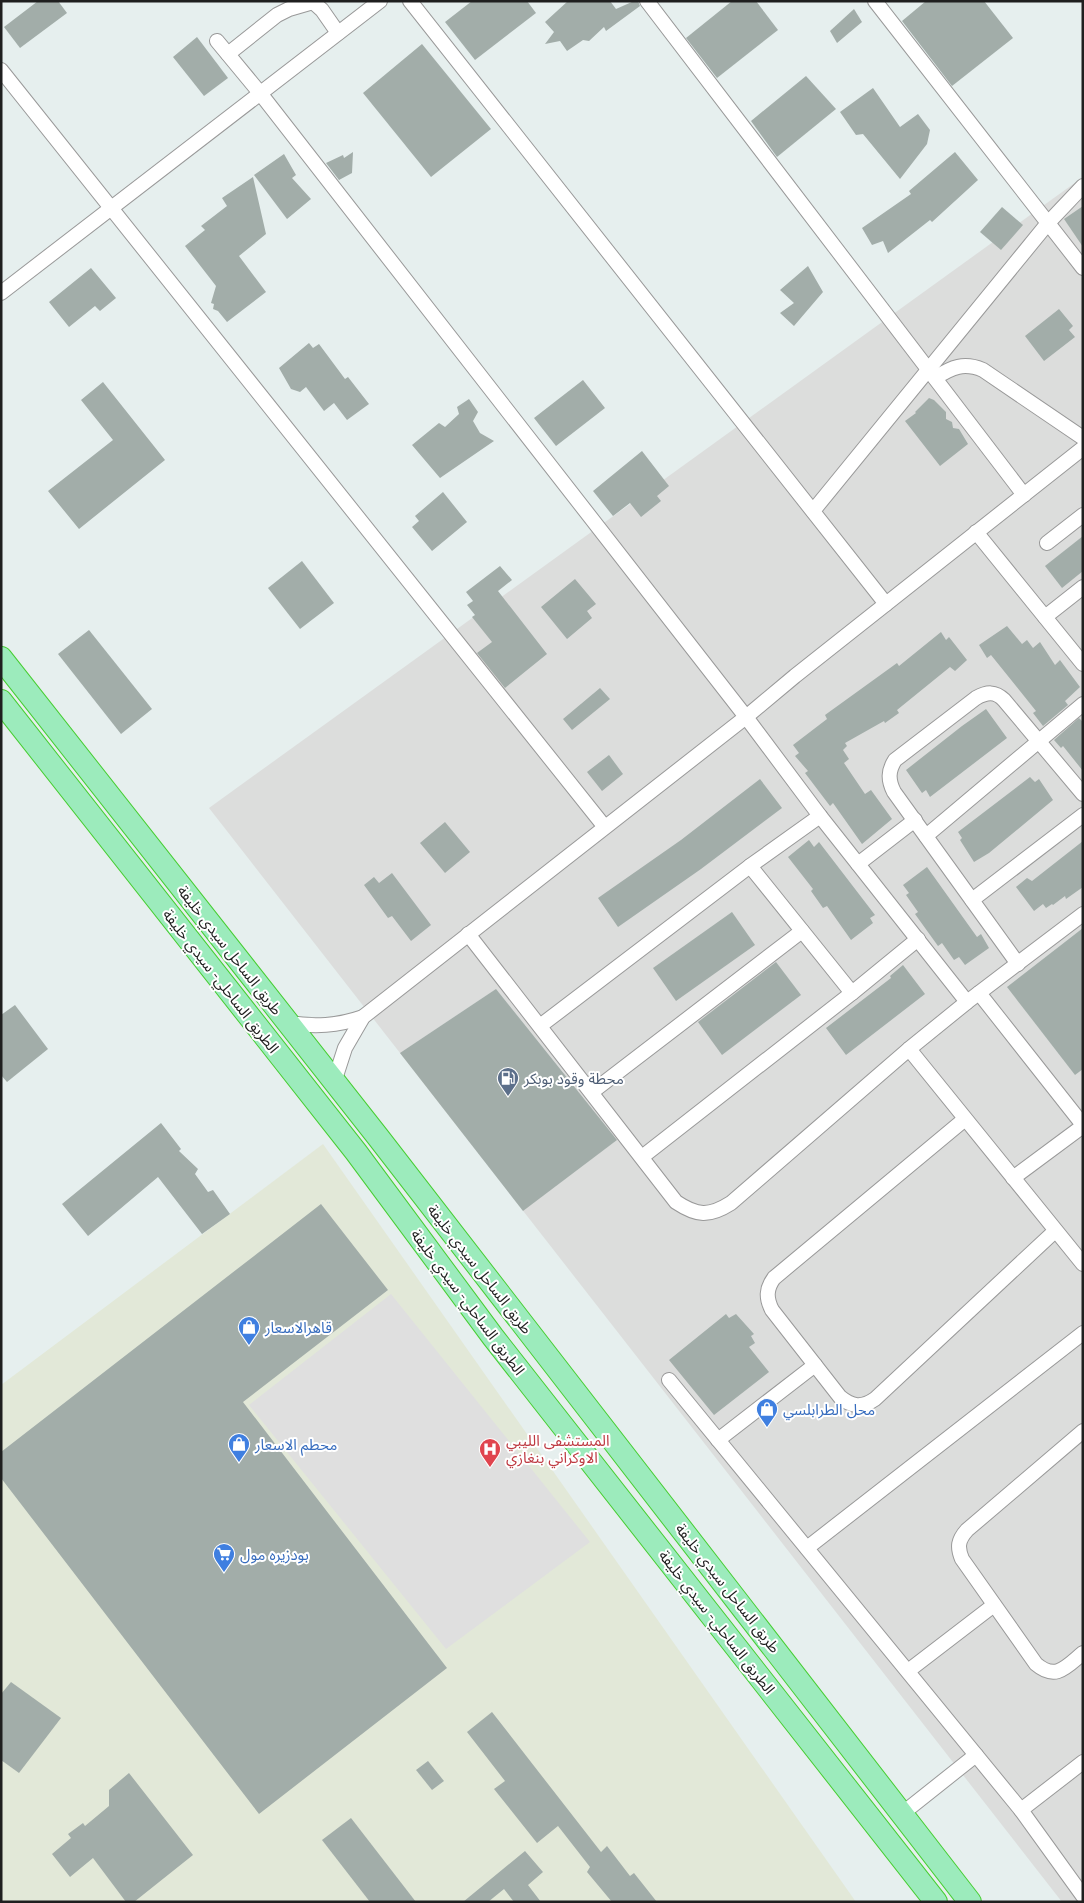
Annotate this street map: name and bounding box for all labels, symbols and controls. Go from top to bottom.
street label: طريق الساحل سيدي خليفة [172,881,287,1020]
street label: الطريق الساحلي- سيدي خليفة [157,905,283,1058]
fuel station icon: محطة وقود بوبكر [496,1066,520,1097]
place label: محطة وقود بوبكر [523,1069,624,1088]
street label: طريق الساحل سيدي خليفة [422,1200,537,1339]
street label: الطريق الساحلي- سيدي خليفة [405,1225,529,1380]
shop icon: قاهرالاسعار [237,1315,261,1346]
place label: قاهرالاسعار [264,1318,332,1337]
shop icon: محل الطرابلسي [755,1397,779,1428]
place label: محل الطرابلسي [783,1400,875,1421]
place label: المستشفى الليبي الاوكراني بنغازي [506,1431,610,1469]
shop icon: محطم الاسعار [227,1432,251,1463]
place label: محطم الاسعار [254,1435,337,1456]
hospital icon: المستشفى الليبي الاوكراني بنغازي [478,1437,502,1468]
street label: طريق الساحل سيدي خليفة [670,1519,785,1658]
supermarket icon: بودزيره مول [212,1542,236,1573]
place label: بودزيره مول [240,1545,309,1564]
street label: الطريق الساحلي- سيدي خليفة [653,1546,779,1699]

